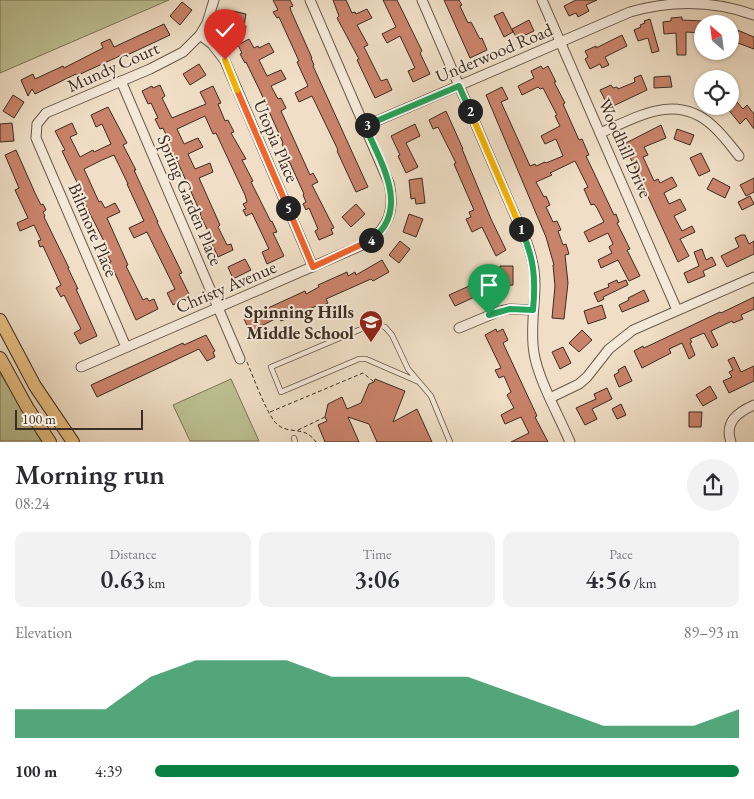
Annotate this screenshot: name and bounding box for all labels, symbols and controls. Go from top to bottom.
pin [204,9,246,60]
north arrow [694,15,739,60]
map controls [694,15,739,115]
icon: check [211,16,239,44]
street label: Underwood Road [432,17,557,88]
street label: Mundy Court [63,36,163,97]
button: locate [694,70,739,115]
street label: Woodhill Drive [593,95,658,201]
street label: Utopia Place [249,96,304,186]
pin: 2 [458,98,482,124]
text: 2 [467,102,474,120]
pin: 3 [354,112,380,138]
text: 3 [364,116,371,134]
street label: Spring Garden Place [153,131,228,269]
street label: Biltmore Place [63,179,124,280]
pin: 5 [276,196,300,220]
text: 5 [285,199,292,217]
pin: 1 [508,216,534,242]
text: 1 [518,220,525,238]
pin: 4 [358,228,384,252]
text: 4 [368,231,375,249]
street label: Christy Avenue [172,255,280,318]
pin [468,264,510,315]
icon: arrive [475,271,503,299]
place label: Spinning Hills Middle School [244,300,354,344]
school or university icon: Spinning Hills Middle School [358,309,384,343]
scale bar [15,407,142,430]
text: 100 m [22,410,56,428]
text: Morning run [15,456,165,492]
button: share [687,459,739,511]
text: 08:24 [15,493,50,514]
text: Distance [110,545,156,563]
text: Time [362,545,392,563]
text: Pace [609,545,633,563]
text: 0.63 [101,563,145,595]
text: 3:06 [354,563,400,595]
text: 4:56 [585,563,631,595]
text: km [145,574,165,592]
text: /km [631,574,657,592]
text: Elevation [15,622,73,643]
text: 89–93 m [684,622,739,643]
text: 100 m [15,761,57,782]
text: 4:39 [95,761,122,782]

